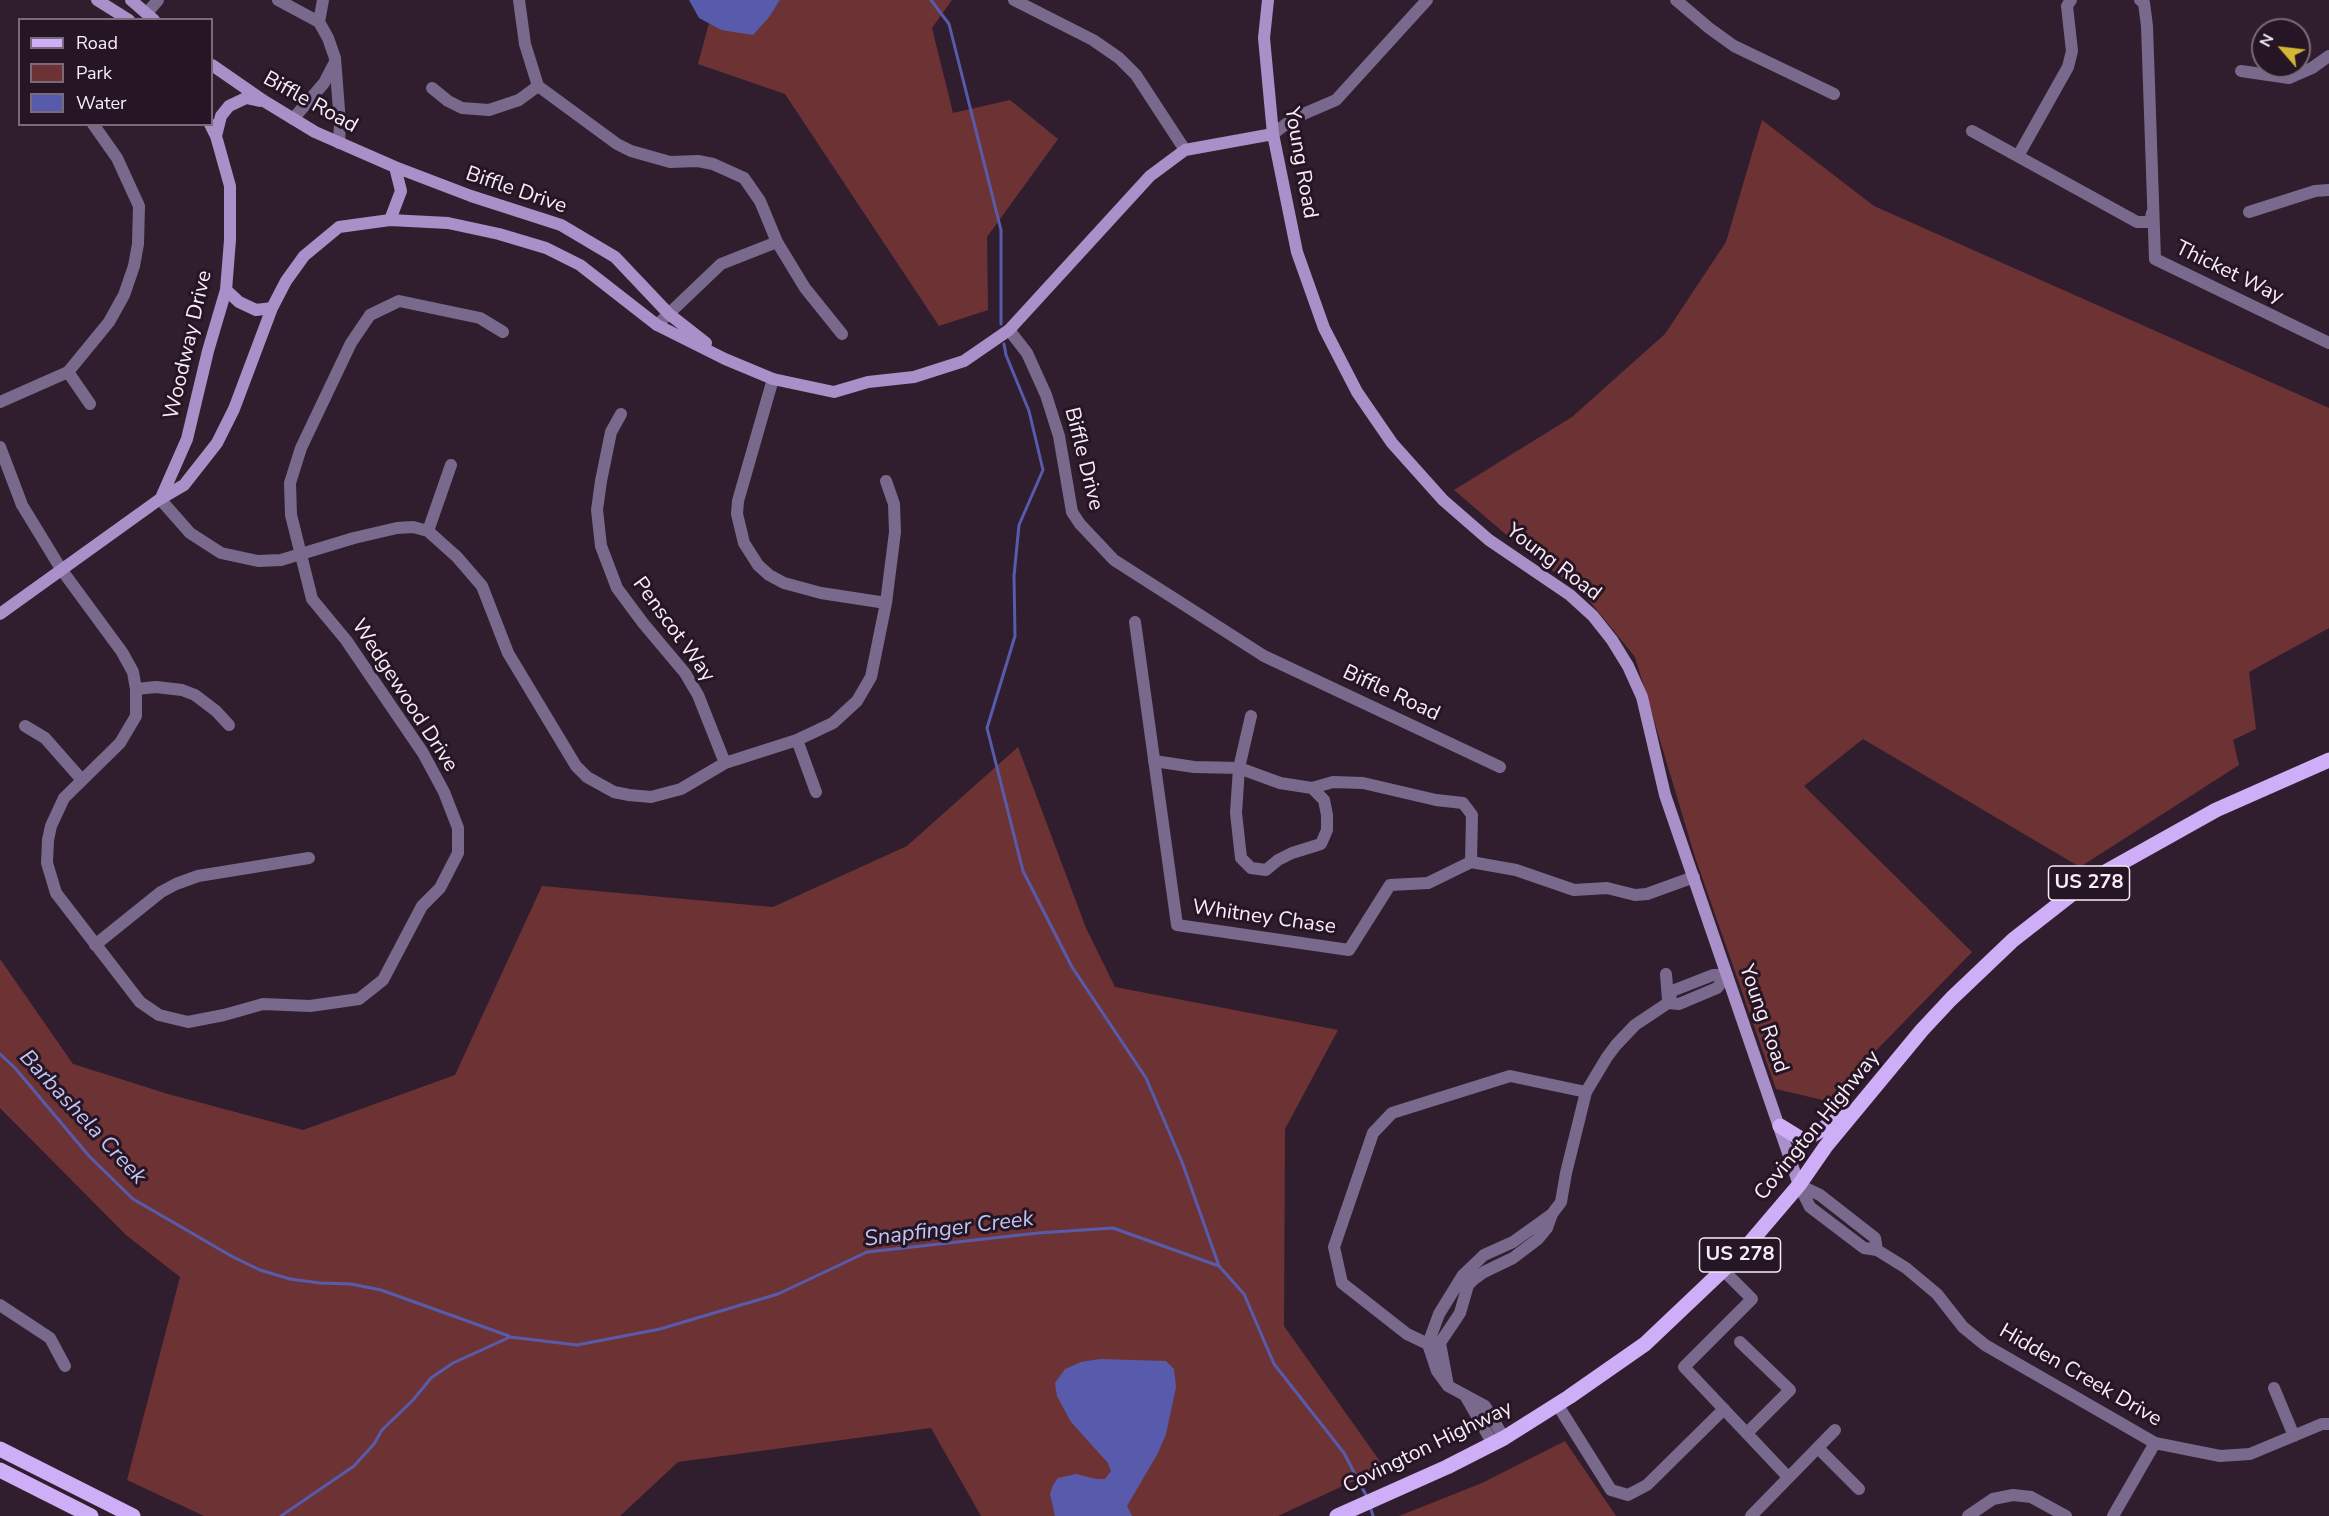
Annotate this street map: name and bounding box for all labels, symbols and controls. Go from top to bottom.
legend [18,18,213,126]
north arrow [2251,18,2311,78]
text: N [2254,30,2279,51]
text: Road [76,31,118,55]
text: Park [76,61,112,85]
street label: Biffle Road [258,67,362,139]
text: Water [76,91,127,115]
street label: Young Road [1278,105,1322,221]
street label: Biffle Drive [462,162,570,220]
street label: Thicket Way [2171,236,2287,310]
street label: Woodway Drive [160,268,218,422]
street label: Biffle Drive [1058,405,1108,513]
street label: Young Road [1500,519,1606,607]
street label: Penscot Way [626,573,720,687]
street label: Wedgewood Drive [345,615,463,777]
street label: Biffle Road [1338,661,1444,727]
road number: US 278 [2048,866,2130,900]
street label: Whitney Chase [1191,895,1337,941]
street label: Young Road [1733,962,1793,1076]
water label: Barbashela Creek [13,1045,151,1191]
street label: Covington Highway [1750,1046,1886,1206]
water label: Snapfinger Creek [863,1207,1035,1253]
road number: US 278 [1700,1238,1780,1272]
street label: Hidden Creek Drive [1994,1319,2166,1433]
street label: Covington Highway [1339,1396,1517,1500]

